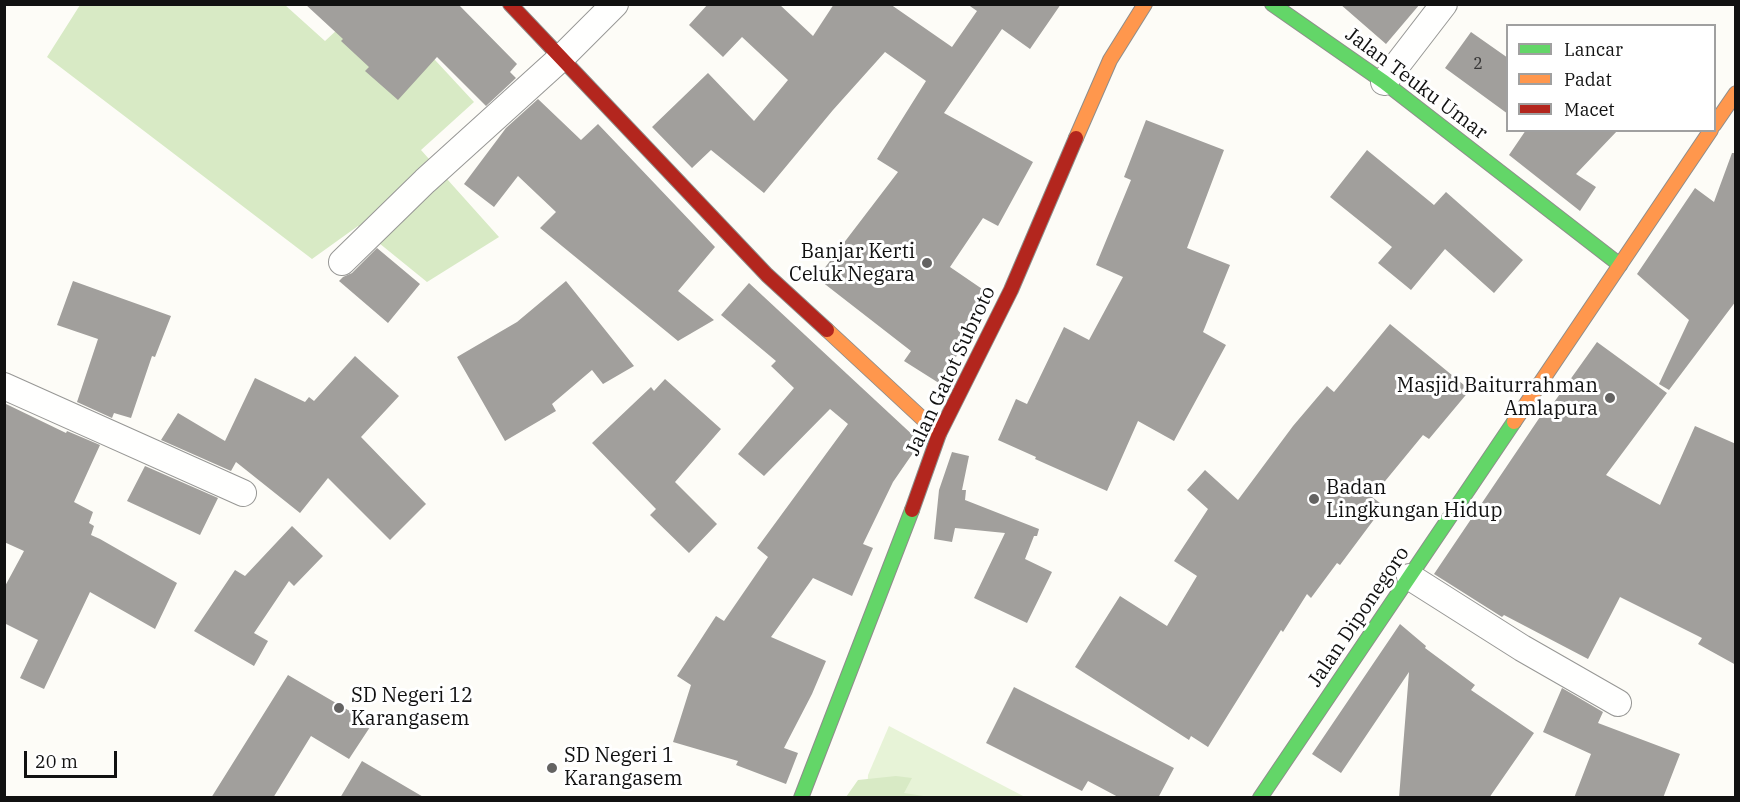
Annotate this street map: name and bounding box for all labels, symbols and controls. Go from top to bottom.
street label: Jalan Teuku Umar [1340,23,1492,145]
legend [1506,24,1716,132]
text: Lancar [1564,38,1623,61]
house number: 2 [1473,54,1483,74]
text: Padat [1564,68,1612,91]
text: Macet [1564,98,1615,121]
place label: Banjar Kerti Celuk Negara [789,240,915,287]
marker: Banjar Kerti Celuk Negara [920,256,934,270]
street label: Jalan Gatot Subroto [901,282,1001,460]
place label: Masjid Baiturrahman Amlapura [1397,374,1598,421]
marker: Masjid Baiturrahman Amlapura [1603,391,1617,405]
place label: Badan Lingkungan Hidup [1326,476,1502,523]
marker: Badan Lingkungan Hidup [1307,492,1321,506]
street label: Jalan Diponegoro [1303,542,1415,692]
place label: SD Negeri 12 Karangasem [351,684,473,731]
marker: SD Negeri 12 Karangasem [332,701,346,715]
scale bar [27,739,120,777]
place label: SD Negeri 1 Karangasem [564,744,683,791]
text: 20 m [35,750,78,773]
marker: SD Negeri 1 Karangasem [545,761,559,775]

